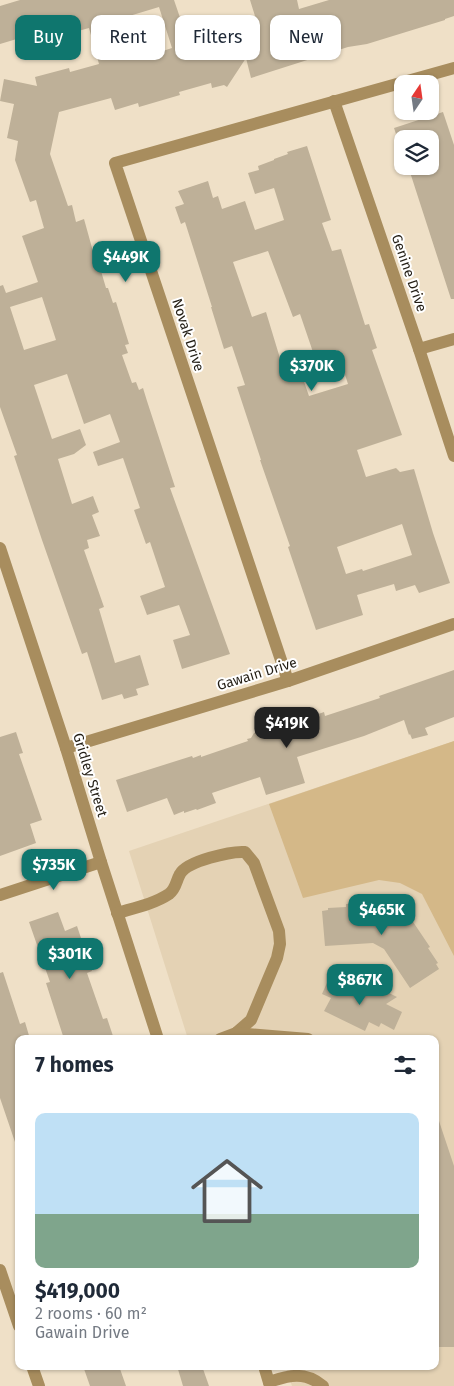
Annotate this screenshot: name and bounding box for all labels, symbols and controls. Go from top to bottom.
chip: Buy [15,15,81,60]
chip: Rent [91,15,165,60]
chip: Filters [175,15,260,60]
chip: New [270,15,341,60]
north arrow [394,75,439,120]
map controls [394,75,439,175]
button: layers [394,130,439,175]
street label: Genine Drive [388,232,430,314]
pin: $449K [91,240,161,283]
text: $449K [103,247,149,266]
street label: Novak Drive [168,296,208,374]
pin: $370K [277,350,347,392]
text: $370K [290,356,334,375]
street label: Gawain Drive [215,654,299,694]
pin: $419K [252,706,322,749]
text: $419K [265,713,309,732]
street label: Gridley Street [69,731,111,820]
pin: $735K [19,848,89,891]
text: $735K [33,855,75,874]
pin: $465K [347,894,417,936]
text: $465K [359,900,405,919]
pin: $301K [35,938,105,980]
text: $301K [48,944,92,963]
pin: $867K [325,964,395,1006]
text: $867K [338,970,382,989]
icon: filters [391,1051,419,1079]
text: 7 homes [35,1052,114,1078]
icon: home [182,1146,272,1236]
text: $419,000 [35,1278,120,1304]
text: 2 rooms · 60 m² [35,1304,147,1323]
text: Gawain Drive [35,1323,129,1342]

